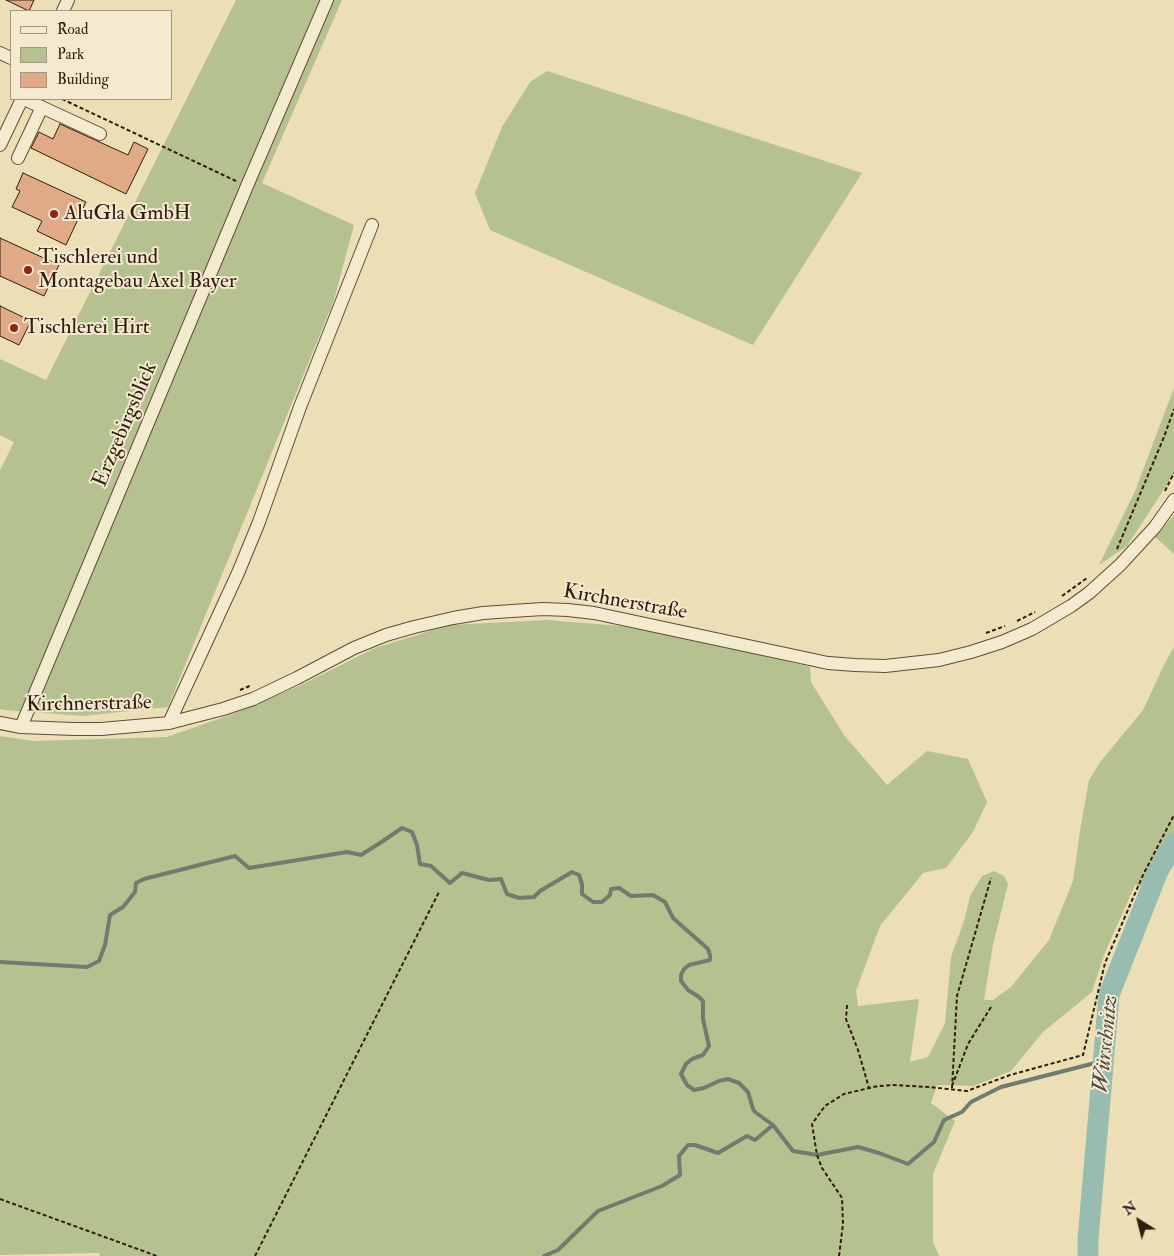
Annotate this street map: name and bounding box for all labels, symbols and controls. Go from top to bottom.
legend [10,10,172,100]
text: Road [57,20,88,39]
text: Park [57,45,84,64]
text: Building [57,70,109,89]
place label: AluGla GmbH [64,201,191,227]
marker: AluGla GmbH [48,208,60,220]
place label: Tischlerei und Montagebau Axel Bayer [38,245,236,295]
marker: Tischlerei und Montagebau Axel Bayer [22,264,34,276]
place label: Tischlerei Hirt [24,315,150,341]
marker: Tischlerei Hirt [8,322,20,334]
street label: Erzgebirgsblick [88,359,164,491]
street label: Kirchnerstraße [561,580,689,626]
street label: Kirchnerstraße [26,691,152,719]
water label: Würschnitz [1089,994,1125,1094]
north arrow [1114,1196,1164,1246]
text: N [1120,1198,1140,1219]

